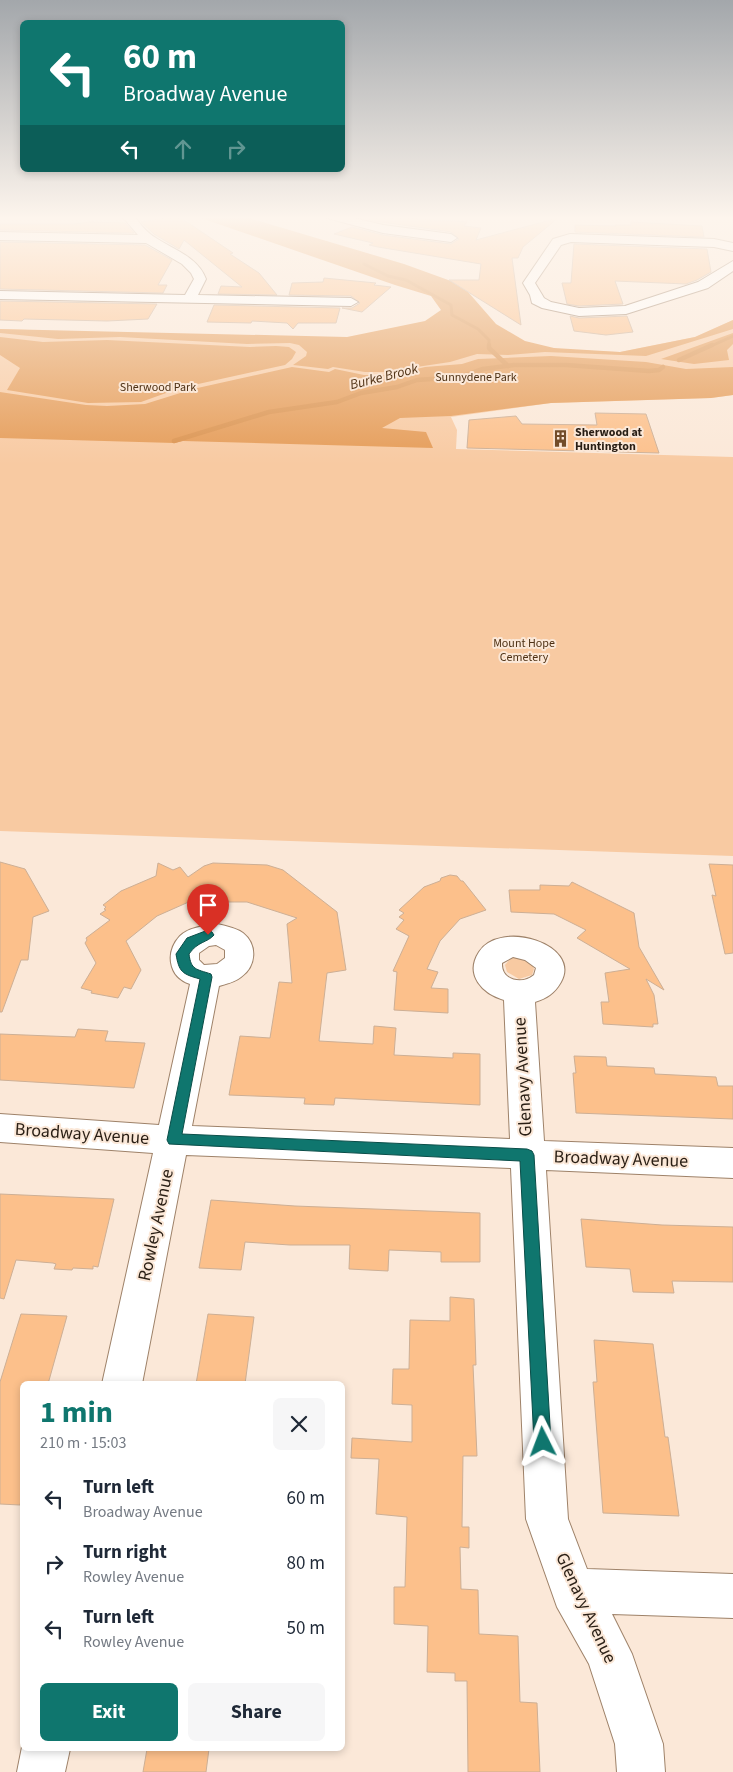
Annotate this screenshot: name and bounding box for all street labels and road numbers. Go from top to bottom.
street label: Glenavy Avenue [507,1017,539,1137]
street label: Broadway Avenue [14,1117,150,1151]
street label: Broadway Avenue [553,1144,689,1174]
street label: Rowley Avenue [132,1167,180,1283]
street label: Glenavy Avenue [549,1549,623,1667]

